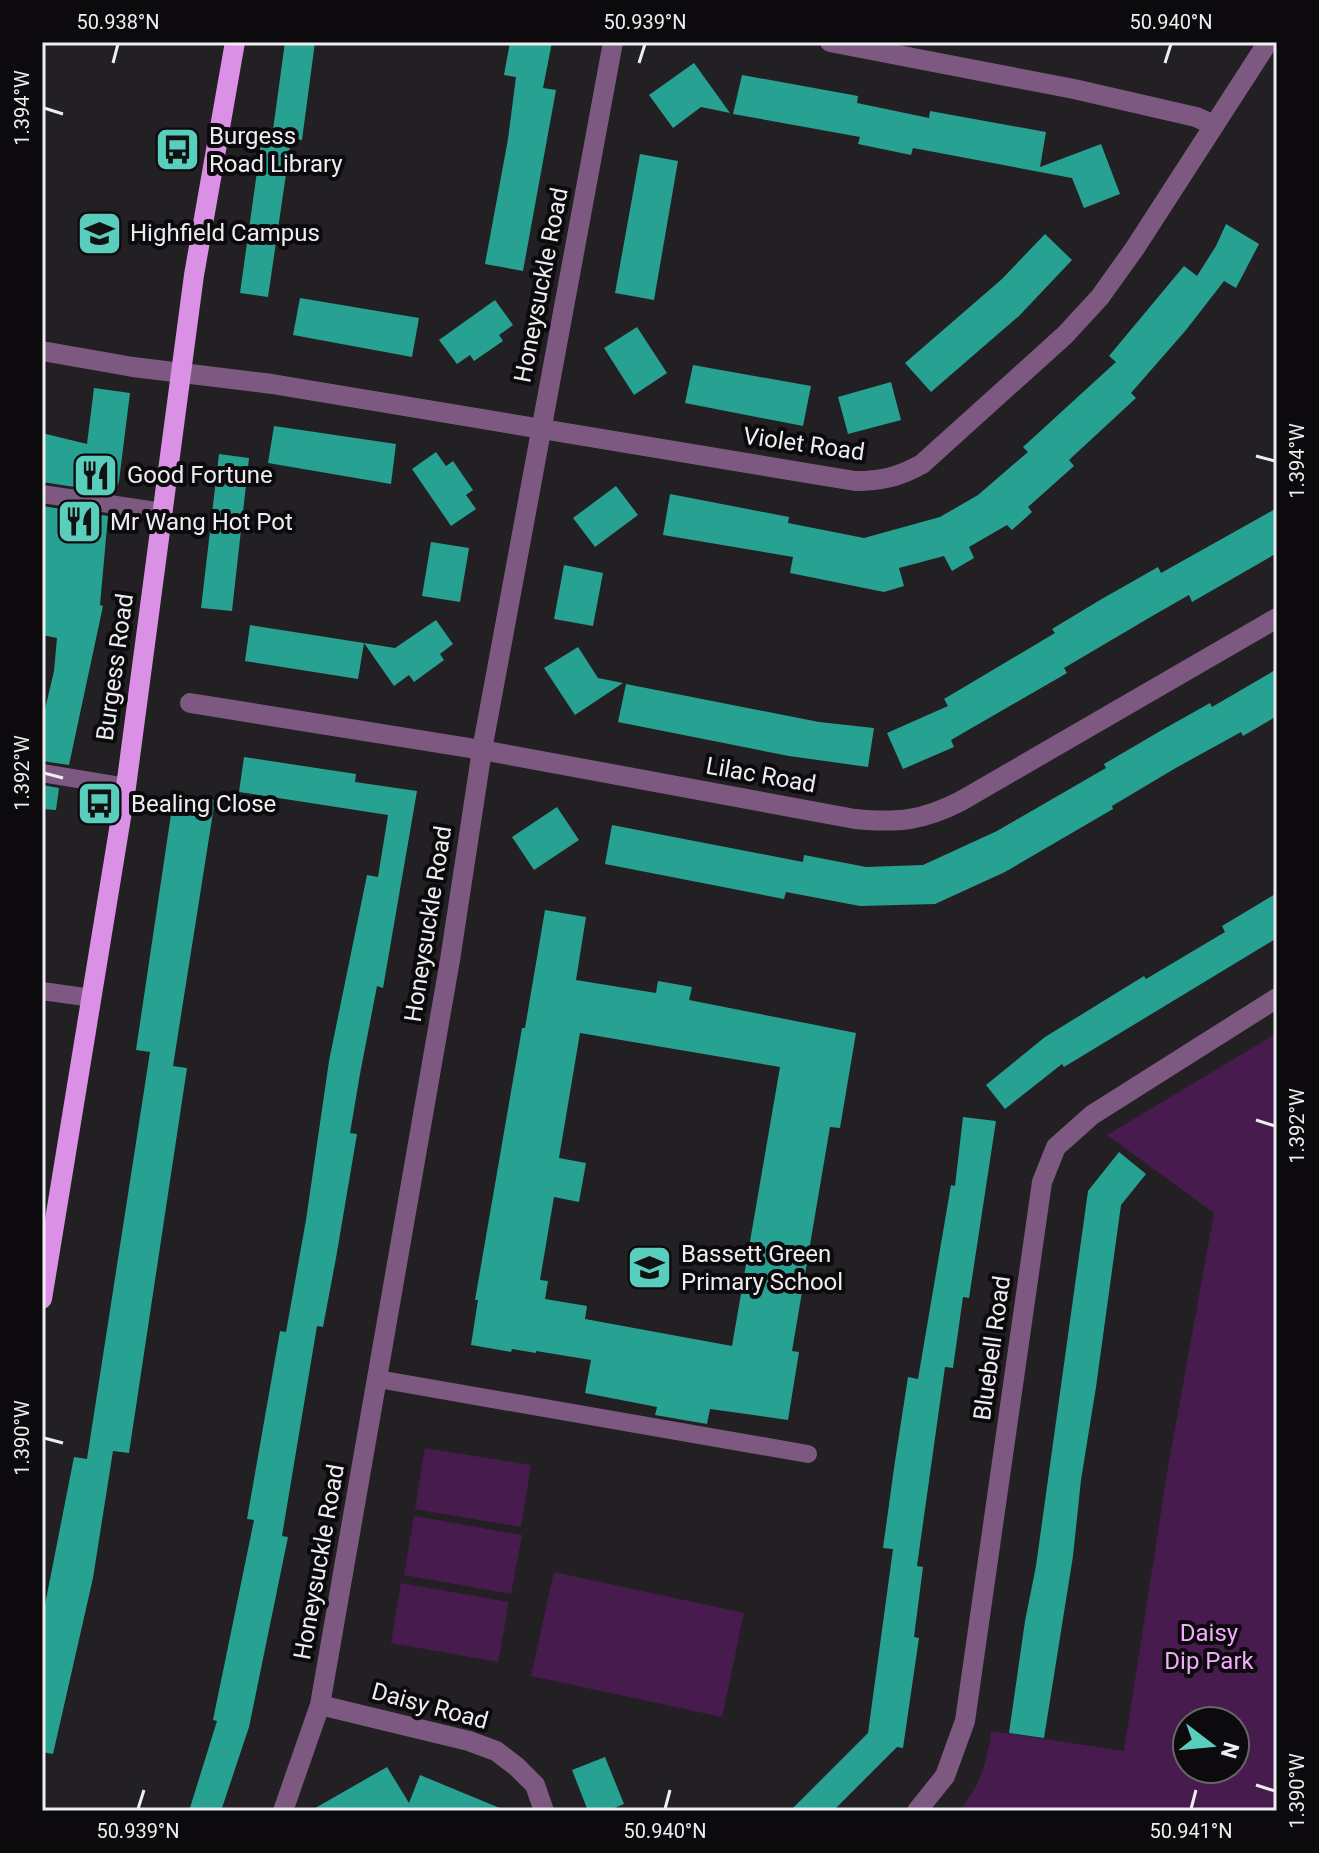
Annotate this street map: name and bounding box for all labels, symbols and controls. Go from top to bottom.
text: 50.938°N [76,10,160,34]
text: 50.939°N [603,10,687,34]
text: 50.940°N [1129,10,1213,34]
text: 1.394°W [10,70,34,146]
place label: Burgess Road Library [209,122,343,178]
bus stop icon: Burgess Road Library [154,126,202,174]
street label: Honeysuckle Road [508,185,574,385]
school or university icon: Highfield Campus [75,209,123,257]
place label: Highfield Campus [130,219,320,247]
street label: Violet Road [742,422,866,466]
text: 1.394°W [1285,423,1309,499]
restaurant icon: Good Fortune [72,451,120,499]
place label: Good Fortune [127,461,273,489]
restaurant icon: Mr Wang Hot Pot [55,498,103,546]
place label: Mr Wang Hot Pot [110,508,293,536]
street label: Burgess Road [91,592,139,742]
text: 1.392°W [10,735,34,811]
street label: Lilac Road [704,752,818,798]
bus stop icon: Bealing Close [76,780,124,828]
place label: Bealing Close [131,790,276,818]
street label: Honeysuckle Road [399,824,457,1024]
text: 1.392°W [1285,1088,1309,1164]
place label: Bassett Green Primary School [681,1240,843,1296]
school or university icon: Bassett Green Primary School [626,1244,674,1292]
street label: Bluebell Road [968,1274,1016,1422]
text: 1.390°W [10,1400,34,1476]
street label: Honeysuckle Road [288,1462,350,1662]
park label: Daisy Dip Park [1164,1619,1255,1675]
street label: Daisy Road [369,1677,491,1735]
north arrow [1171,1705,1251,1785]
text: N [1216,1739,1244,1761]
text: 1.390°W [1285,1753,1309,1829]
text: 50.939°N [96,1819,180,1843]
text: 50.940°N [623,1819,707,1843]
text: 50.941°N [1149,1819,1233,1843]

